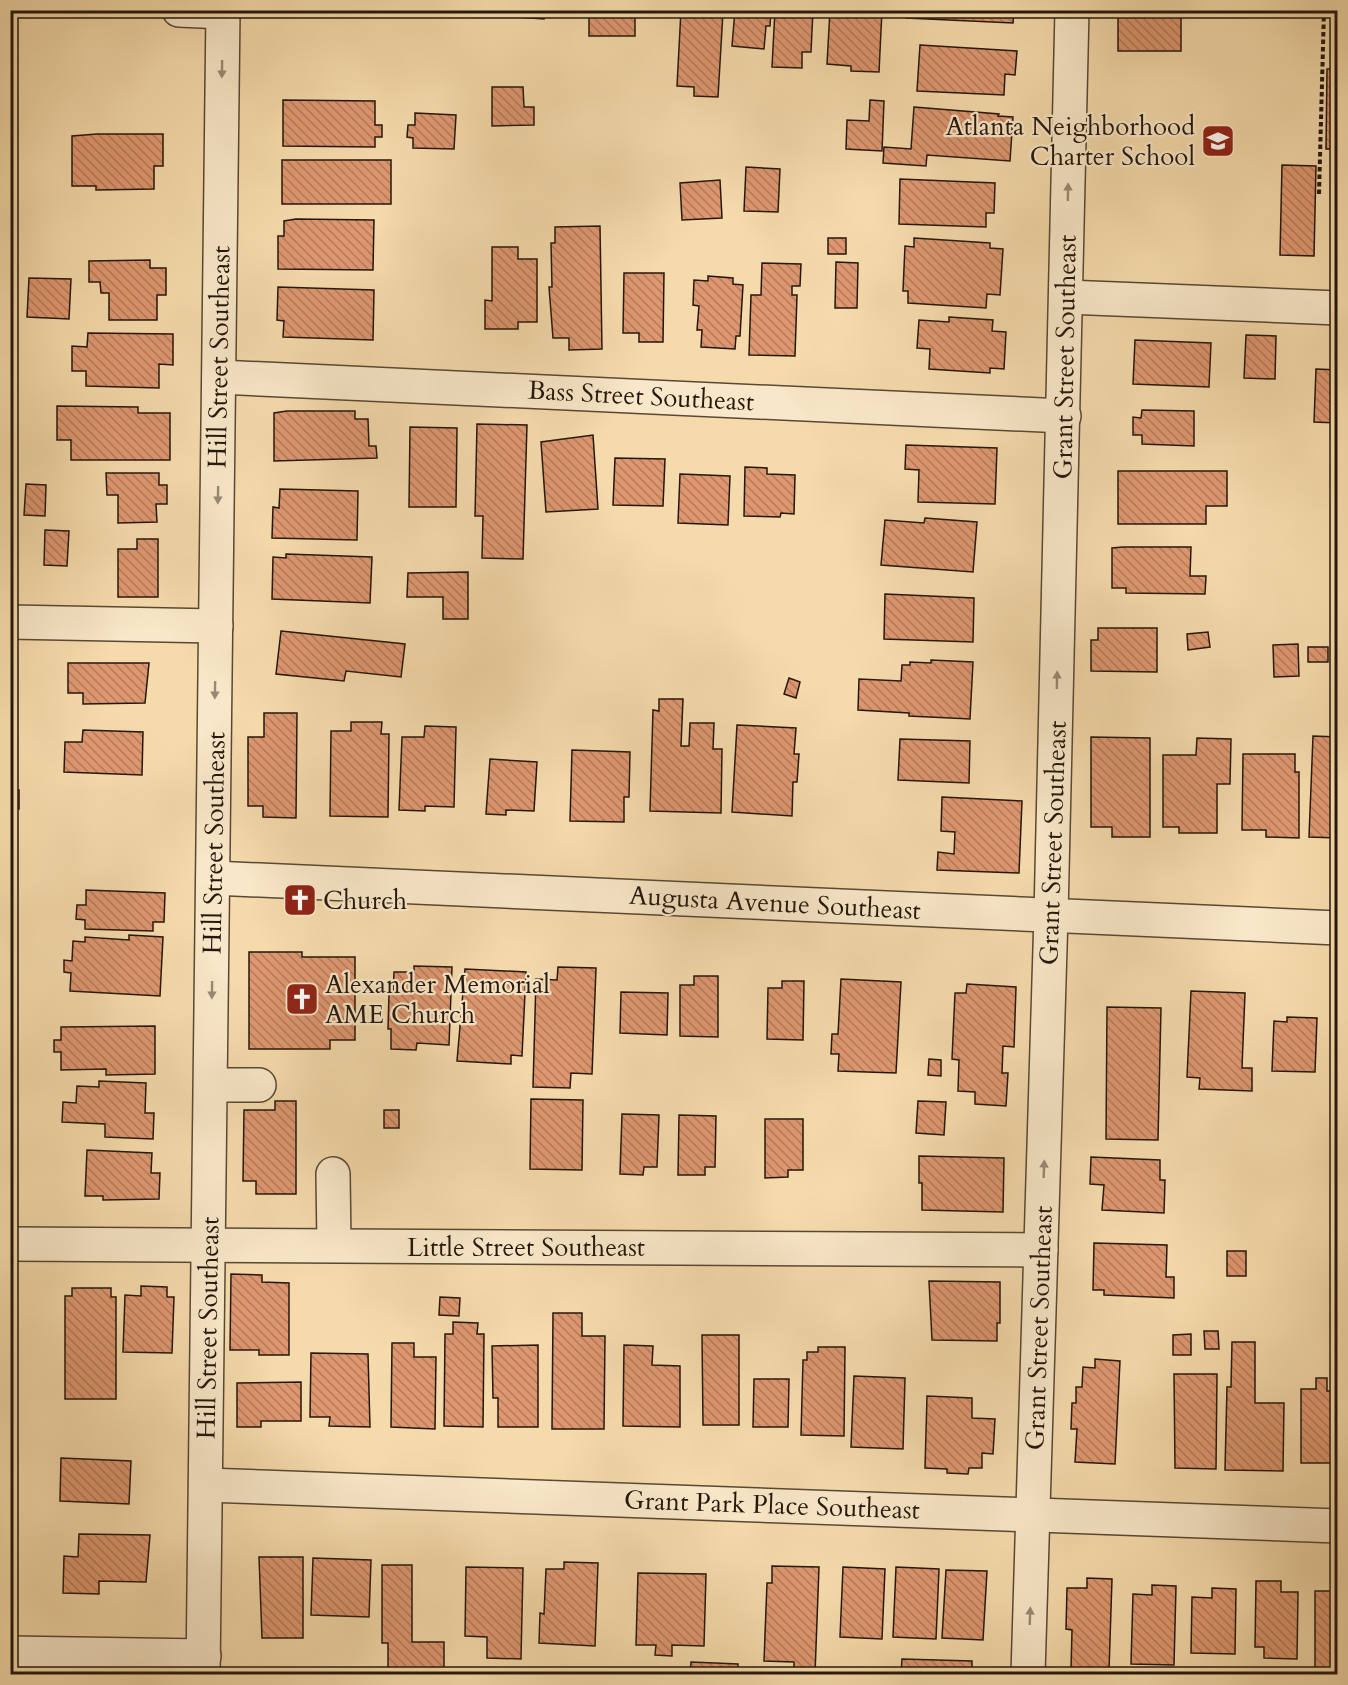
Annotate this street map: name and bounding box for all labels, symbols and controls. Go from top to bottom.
one-way arrow [218,59,227,78]
place label: Atlanta Neighborhood Charter School [945,109,1195,174]
school or university icon: Atlanta Neighborhood Charter School [1200,123,1236,159]
one-way arrow [1063,182,1073,201]
street label: Grant Street Southeast [1045,234,1085,480]
street label: Hill Street Southeast [200,245,238,469]
street label: Bass Street Southeast [527,373,755,419]
one-way arrow [213,485,222,504]
one-way arrow [1052,671,1062,690]
one-way arrow [211,680,220,699]
street label: Grant Street Southeast [1031,720,1075,966]
street label: Hill Street Southeast [195,731,233,955]
street label: Augusta Avenue Southeast [628,878,922,928]
church icon: Church [282,882,318,918]
place label: Church [323,883,407,918]
place label: Alexander Memorial AME Church [325,967,550,1032]
one-way arrow [207,980,217,999]
church icon: Alexander Memorial AME Church [284,981,320,1017]
one-way arrow [1039,1160,1048,1179]
street label: Grant Street Southeast [1017,1205,1061,1451]
street label: Hill Street Southeast [189,1216,227,1440]
street label: Little Street Southeast [407,1230,645,1265]
street label: Grant Park Place Southeast [624,1482,920,1528]
one-way arrow [1025,1607,1034,1626]

